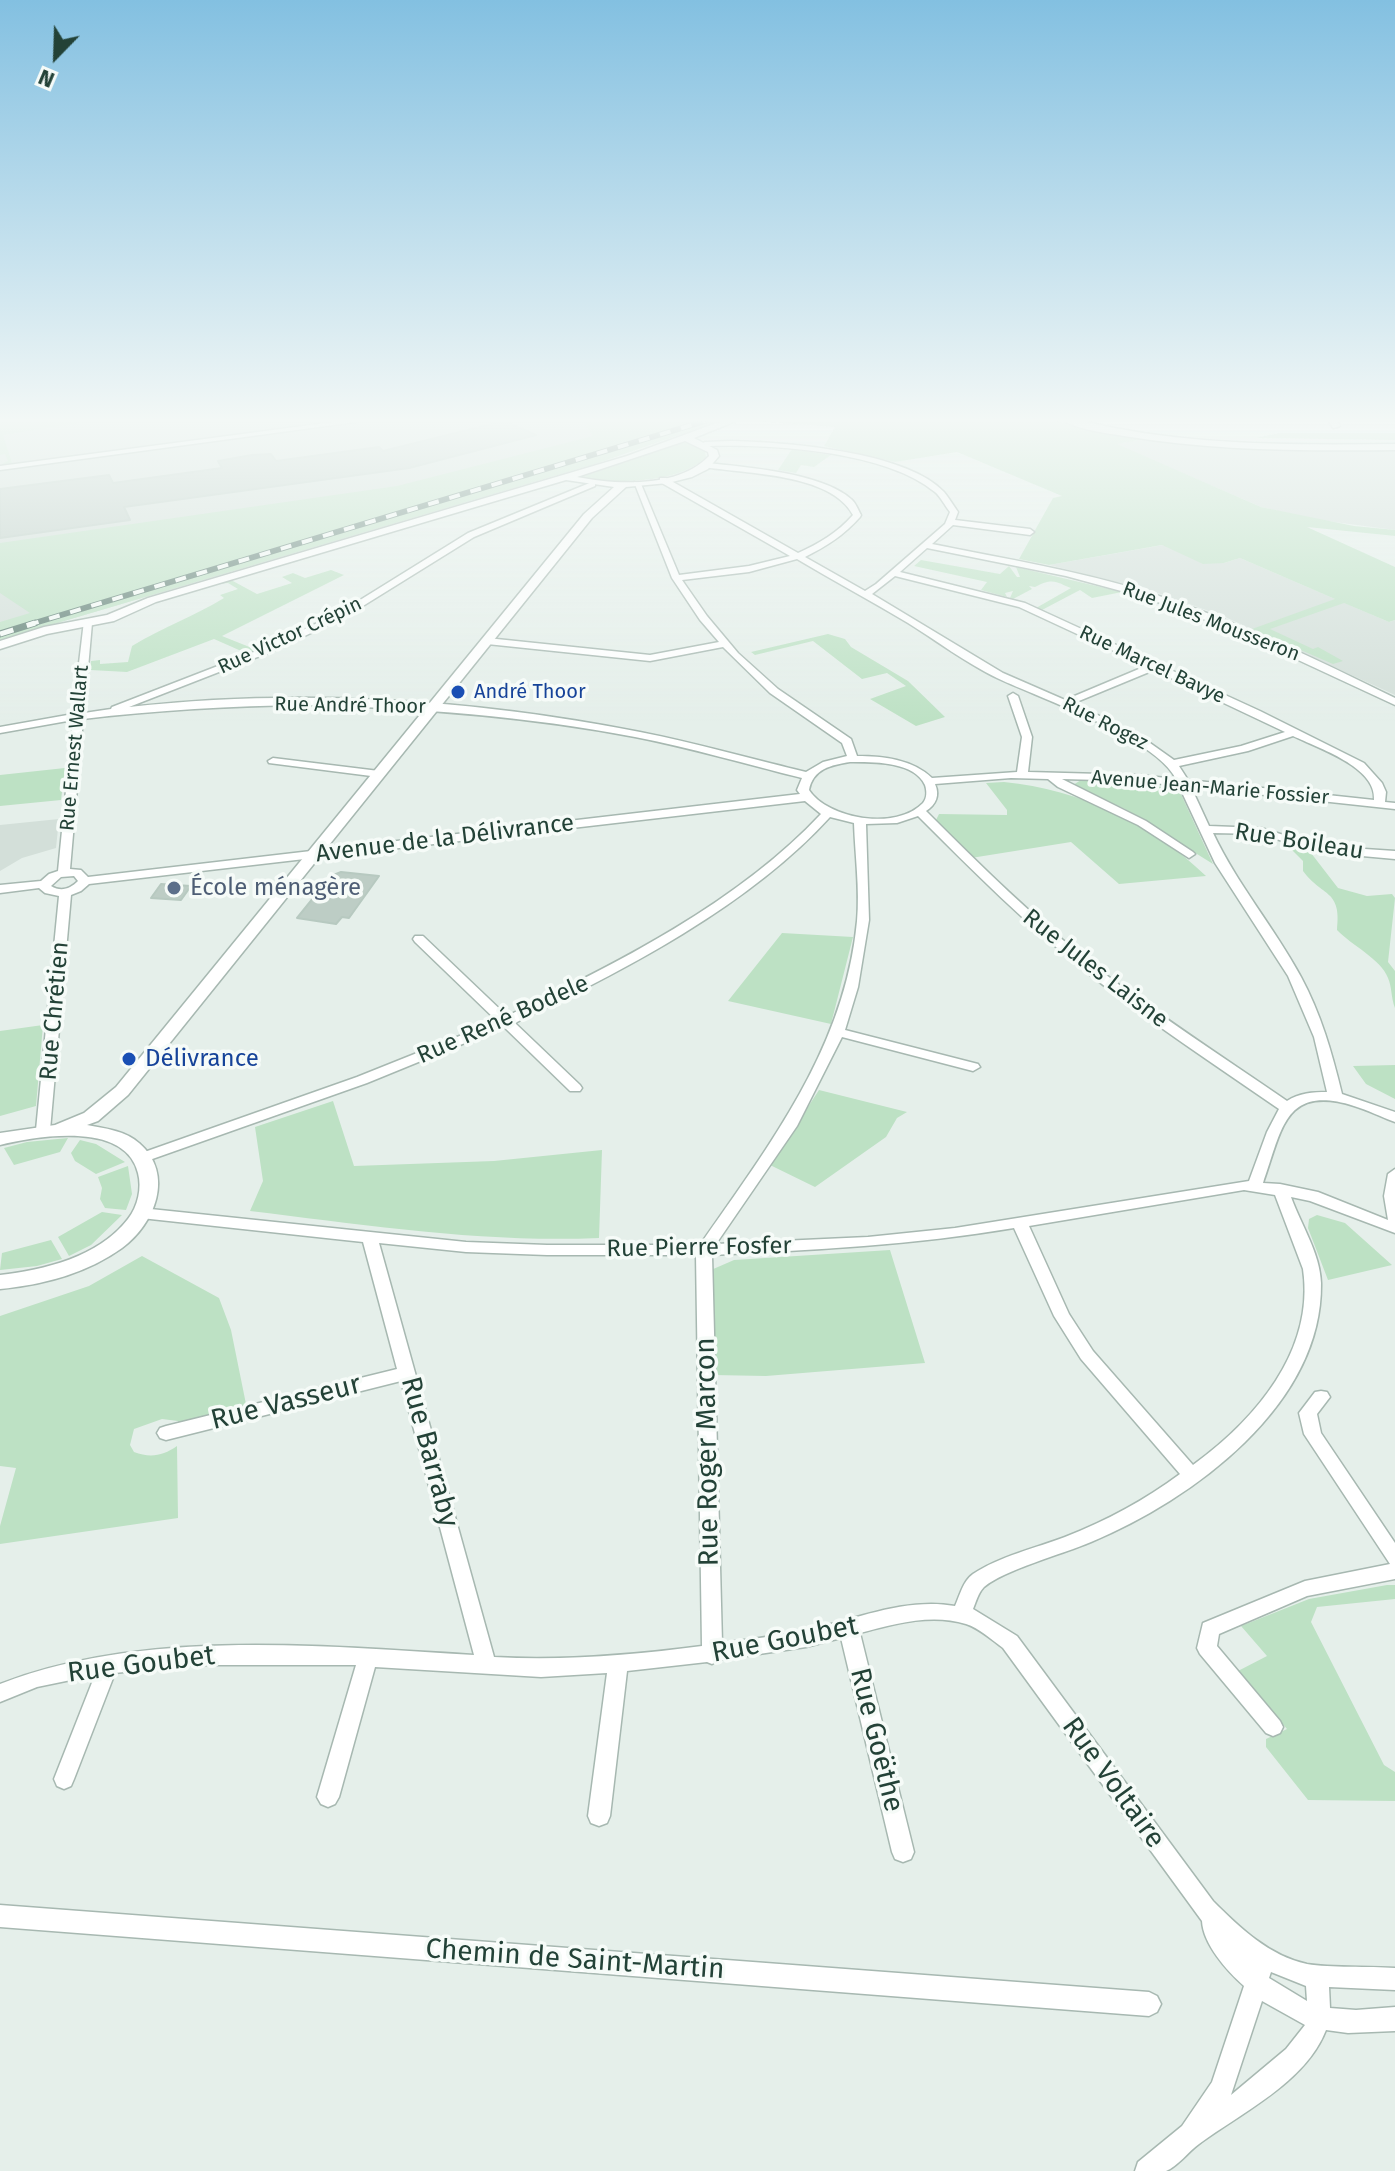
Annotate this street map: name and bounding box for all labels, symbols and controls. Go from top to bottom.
north arrow [16,16,96,96]
text: N [34,63,58,94]
street label: Rue Jules Mousseron [1119,577,1303,667]
street label: Rue Victor Crépin [214,592,366,680]
street label: Rue Marcel Bavye [1075,621,1229,709]
street label: Rue Ernest Wallart [56,664,94,832]
place label: André Thoor [474,680,586,704]
marker: André Thoor [449,683,467,701]
street label: Rue Rogez [1058,692,1152,756]
street label: Rue André Thoor [274,693,426,719]
street label: Avenue Jean-Marie Fossier [1090,766,1330,810]
street label: Avenue de la Délivrance [314,809,576,869]
street label: Rue Boileau [1233,818,1365,866]
place label: École ménagère [190,874,361,902]
marker: École ménagère [165,879,183,897]
street label: Rue Jules Laisne [1017,903,1173,1035]
street label: Rue Chrétien [35,940,75,1082]
street label: Rue René Bodele [413,969,593,1071]
place label: Délivrance [145,1045,259,1073]
marker: Délivrance [120,1050,138,1068]
street label: Rue Pierre Fosfer [606,1232,792,1264]
street label: Rue Roger Marcon [689,1337,727,1567]
street label: Rue Vasseur [207,1368,365,1438]
street label: Rue Barraby [393,1373,465,1531]
street label: Rue Goubet [709,1609,861,1671]
street label: Rue Goubet [65,1639,217,1691]
street label: Rue Goëthe [842,1665,910,1815]
street label: Rue Voltaire [1054,1711,1172,1855]
street label: Chemin de Saint-Martin [424,1933,726,1987]

